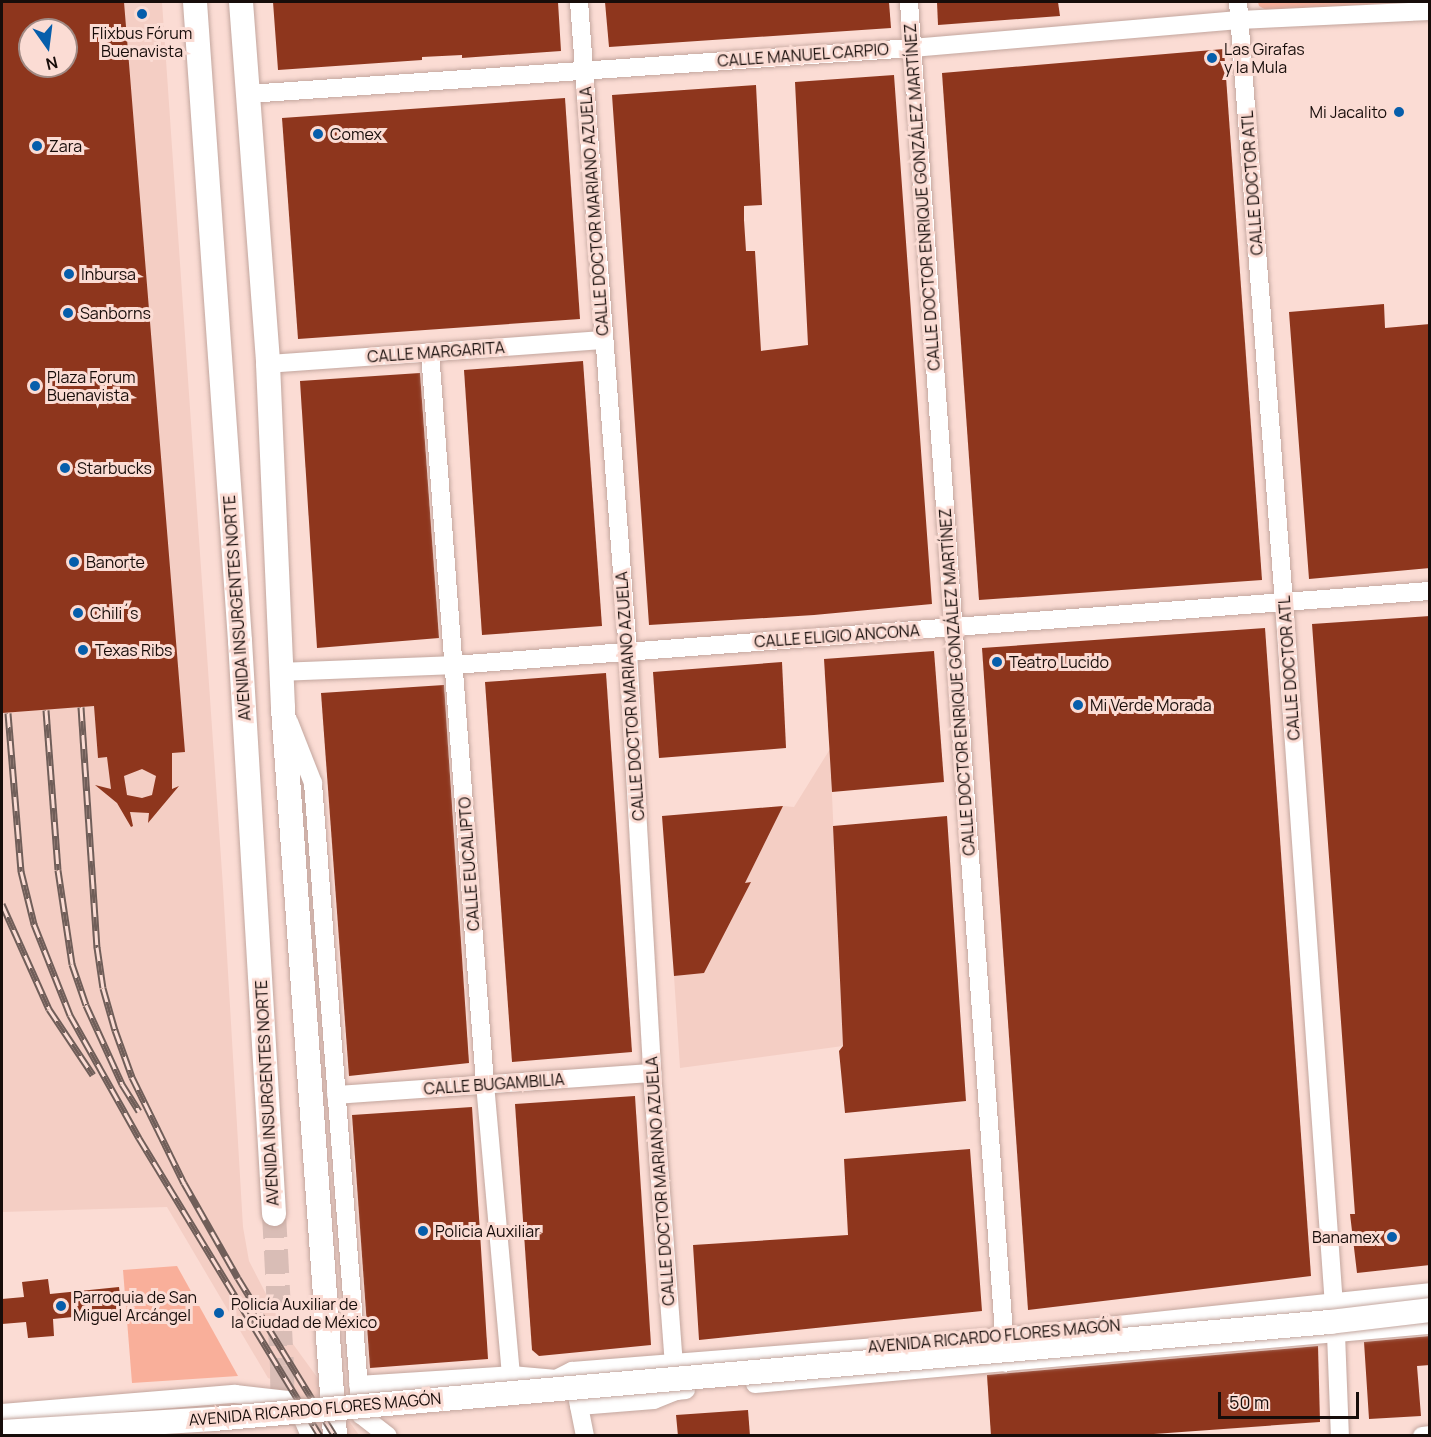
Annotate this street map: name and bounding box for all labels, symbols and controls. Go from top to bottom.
marker: Flixbus Fórum Buenavista [135,7,149,21]
north arrow [18,18,78,78]
place label: Flixbus Fórum Buenavista [92,23,192,61]
street label: CALLE DOCTOR ENRIQUE GONZÁLEZ MARTÍNEZ [900,23,944,371]
street label: CALLE MANUEL CARPIO [716,39,890,71]
place label: Las Girafas y la Mula [1224,39,1305,77]
text: N [44,51,60,76]
marker: Las Girafas y la Mula [1205,51,1219,65]
street label: CALLE DOCTOR MARIANO AZUELA [576,86,612,336]
place label: Mi Jacalito [1310,102,1387,122]
marker: Mi Jacalito [1392,105,1406,119]
street label: CALLE DOCTOR ATL [1237,110,1267,256]
place label: Comex [330,124,382,144]
marker: Comex [311,127,325,141]
place label: Zara [49,136,82,156]
marker: Zara [30,139,44,153]
place label: Inbursa [81,264,136,284]
marker: Inbursa [62,267,76,281]
place label: Sanborns [80,303,151,323]
marker: Sanborns [61,306,75,320]
street label: CALLE MARGARITA [367,338,505,366]
place label: Plaza Forum Buenavista [47,367,135,405]
marker: Plaza Forum Buenavista [28,379,42,393]
place label: Starbucks [77,458,152,478]
marker: Starbucks [58,461,72,475]
street label: AVENIDA INSURGENTES NORTE [220,495,254,721]
street label: CALLE DOCTOR ENRIQUE GONZÁLEZ MARTÍNEZ [935,508,979,856]
place label: Banorte [86,552,145,572]
marker: Banorte [67,555,81,569]
street label: CALLE DOCTOR MARIANO AZUELA [612,571,648,821]
street label: CALLE DOCTOR ATL [1274,595,1304,741]
place label: Chili´s [90,603,138,623]
marker: Chili´s [71,606,85,620]
street label: CALLE ELIGIO ANCONA [754,621,920,651]
place label: Texas Ribs [95,640,173,660]
marker: Texas Ribs [76,643,90,657]
place label: Teatro Lucido [1009,652,1109,672]
marker: Teatro Lucido [990,655,1004,669]
place label: Mi Verde Morada [1090,695,1212,715]
marker: Mi Verde Morada [1071,698,1085,712]
street label: CALLE EUCALIPTO [455,796,483,932]
street label: AVENIDA INSURGENTES NORTE [251,980,283,1206]
street label: CALLE DOCTOR MARIANO AZUELA [642,1056,678,1306]
street label: CALLE BUGAMBILIA [423,1070,565,1098]
place label: Policia Auxiliar [435,1221,540,1241]
marker: Policia Auxiliar [416,1224,430,1238]
place label: Banamex [1312,1227,1380,1247]
marker: Banamex [1385,1230,1399,1244]
place label: Parroquia de San Miguel Arcángel [73,1287,197,1325]
place label: Policía Auxiliar de la Ciudad de México [231,1294,377,1332]
marker: Parroquia de San Miguel Arcángel [54,1299,68,1313]
marker: Policía Auxiliar de la Ciudad de México [212,1306,226,1320]
street label: AVENIDA RICARDO FLORES MAGÓN [867,1315,1121,1357]
scale bar [1221,1380,1362,1418]
street label: AVENIDA RICARDO FLORES MAGÓN [188,1388,442,1430]
text: 50 m [1229,1390,1269,1414]

